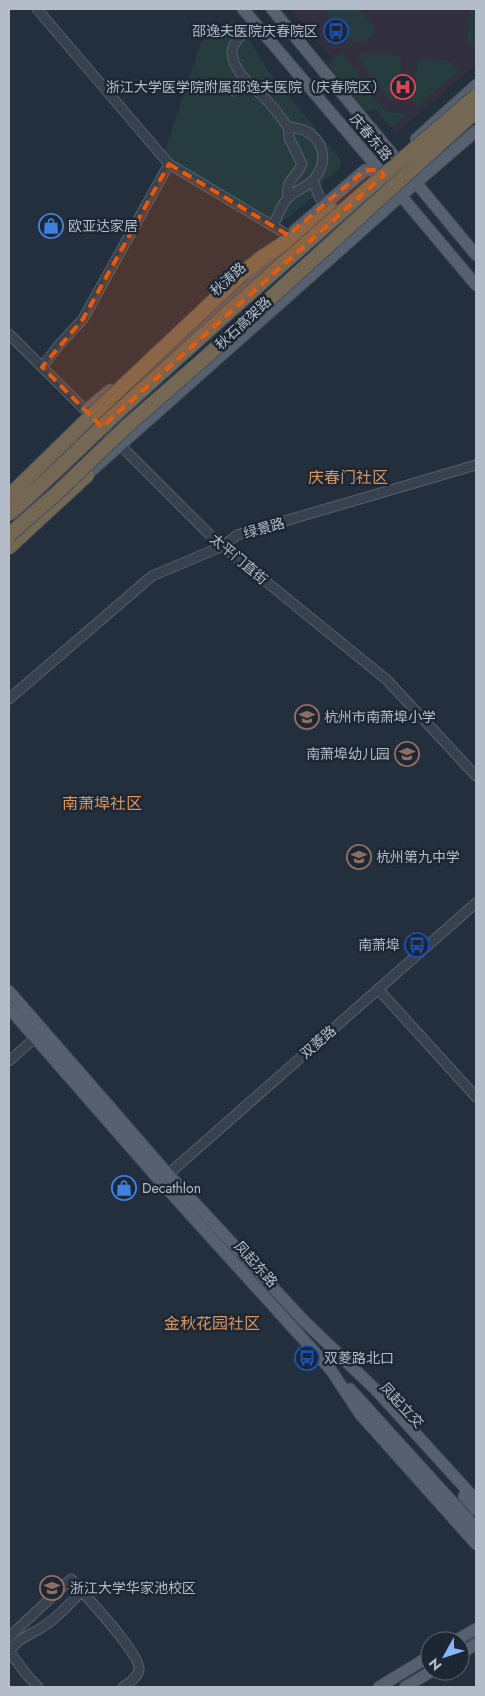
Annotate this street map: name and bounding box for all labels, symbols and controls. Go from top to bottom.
bus stop icon: 邵逸夫医院庆春院区 [323,18,349,44]
place label: 邵逸夫医院庆春院区 [192,21,318,41]
hospital icon: 浙江大学医学院附属邵逸夫医院（庆春院区） [390,74,416,100]
place label: 浙江大学医学院附属邵逸夫医院（庆春院区） [106,77,386,97]
street label: 庆春东路 [345,109,397,165]
shop icon: 欧亚达家居 [38,213,64,239]
place label: 欧亚达家居 [68,216,138,236]
street label: 秋涛路 [206,258,250,300]
street label: 秋石高架路 [211,292,275,354]
district label: 庆春门社区 [308,466,388,489]
street label: 绿景路 [241,513,287,543]
street label: 太平门直街 [206,529,272,589]
school or university icon: 杭州市南萧埠小学 [294,704,320,730]
place label: 杭州市南萧埠小学 [324,707,436,727]
school or university icon: 南萧埠幼儿园 [394,741,420,767]
place label: 南萧埠幼儿园 [306,744,390,764]
district label: 南萧埠社区 [62,792,142,815]
school or university icon: 杭州第九中学 [346,844,372,870]
place label: 杭州第九中学 [376,847,460,867]
bus stop icon: 南萧埠 [404,932,430,958]
place label: 南萧埠 [358,935,400,955]
street label: 双菱路 [296,1021,340,1063]
shop icon: Decathlon [111,1175,137,1201]
place label: Decathlon [142,1178,201,1198]
street label: 凤起东路 [230,1237,282,1291]
district label: 金秋花园社区 [164,1312,260,1335]
bus stop icon: 双菱路北口 [294,1345,320,1371]
place label: 双菱路北口 [324,1348,394,1368]
street label: 凤起立交 [376,1378,428,1432]
school or university icon: 浙江大学华家池校区 [39,1575,65,1601]
place label: 浙江大学华家池校区 [70,1578,196,1598]
north arrow [420,1631,470,1681]
text: N [424,1654,446,1675]

